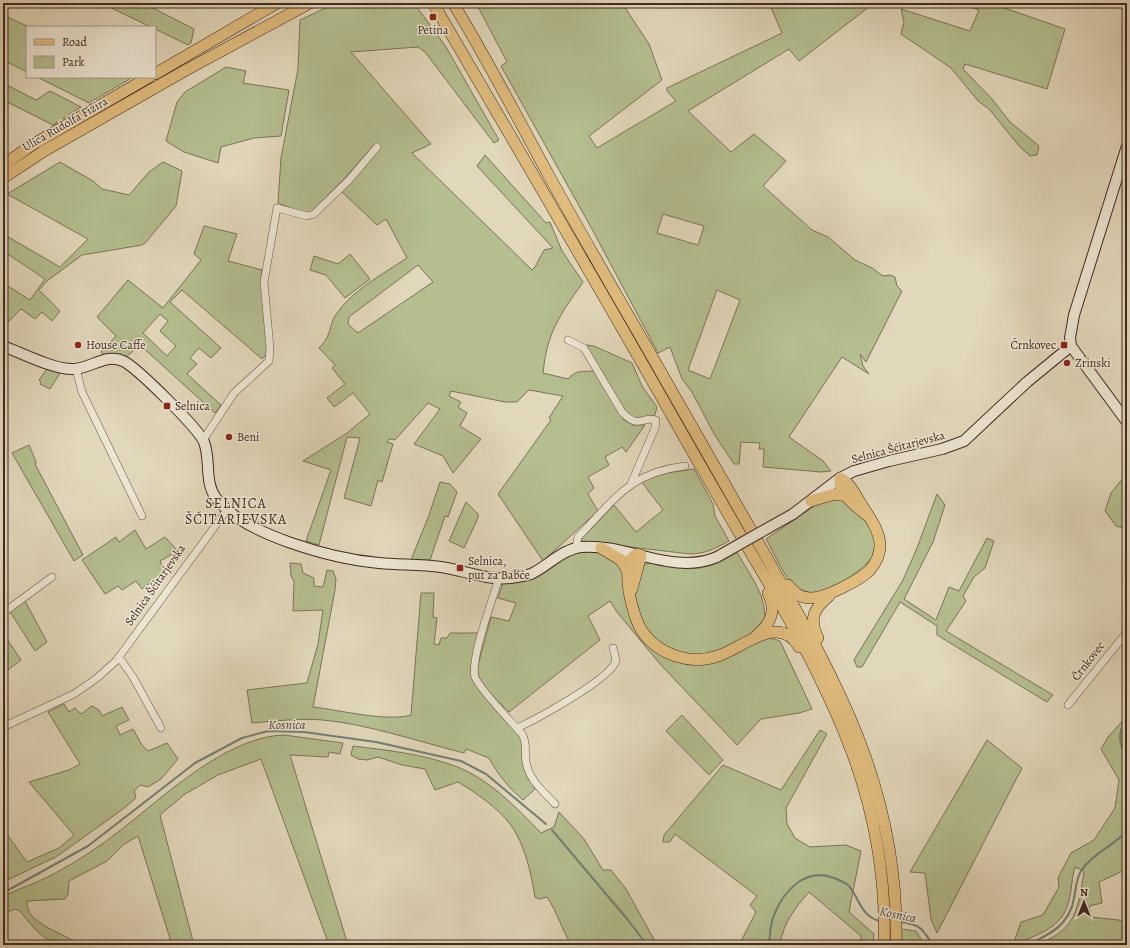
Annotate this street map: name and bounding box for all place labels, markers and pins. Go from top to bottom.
marker: Petina [428,12,438,22]
place label: Petina [418,22,449,38]
place label: House Caffe [86,337,146,353]
place label: Črnkovec [1010,337,1056,353]
marker: House Caffe [73,340,83,350]
marker: Črnkovec [1059,340,1069,350]
place label: Zrinski [1075,355,1111,371]
marker: Zrinski [1062,358,1072,368]
place label: Selnica [175,398,210,414]
marker: Selnica [162,401,172,411]
place label: Beni [237,429,259,445]
marker: Beni [224,432,234,442]
place label: Selnica, put za Babče [468,553,530,583]
marker: Selnica, put za Babče [455,563,465,573]

